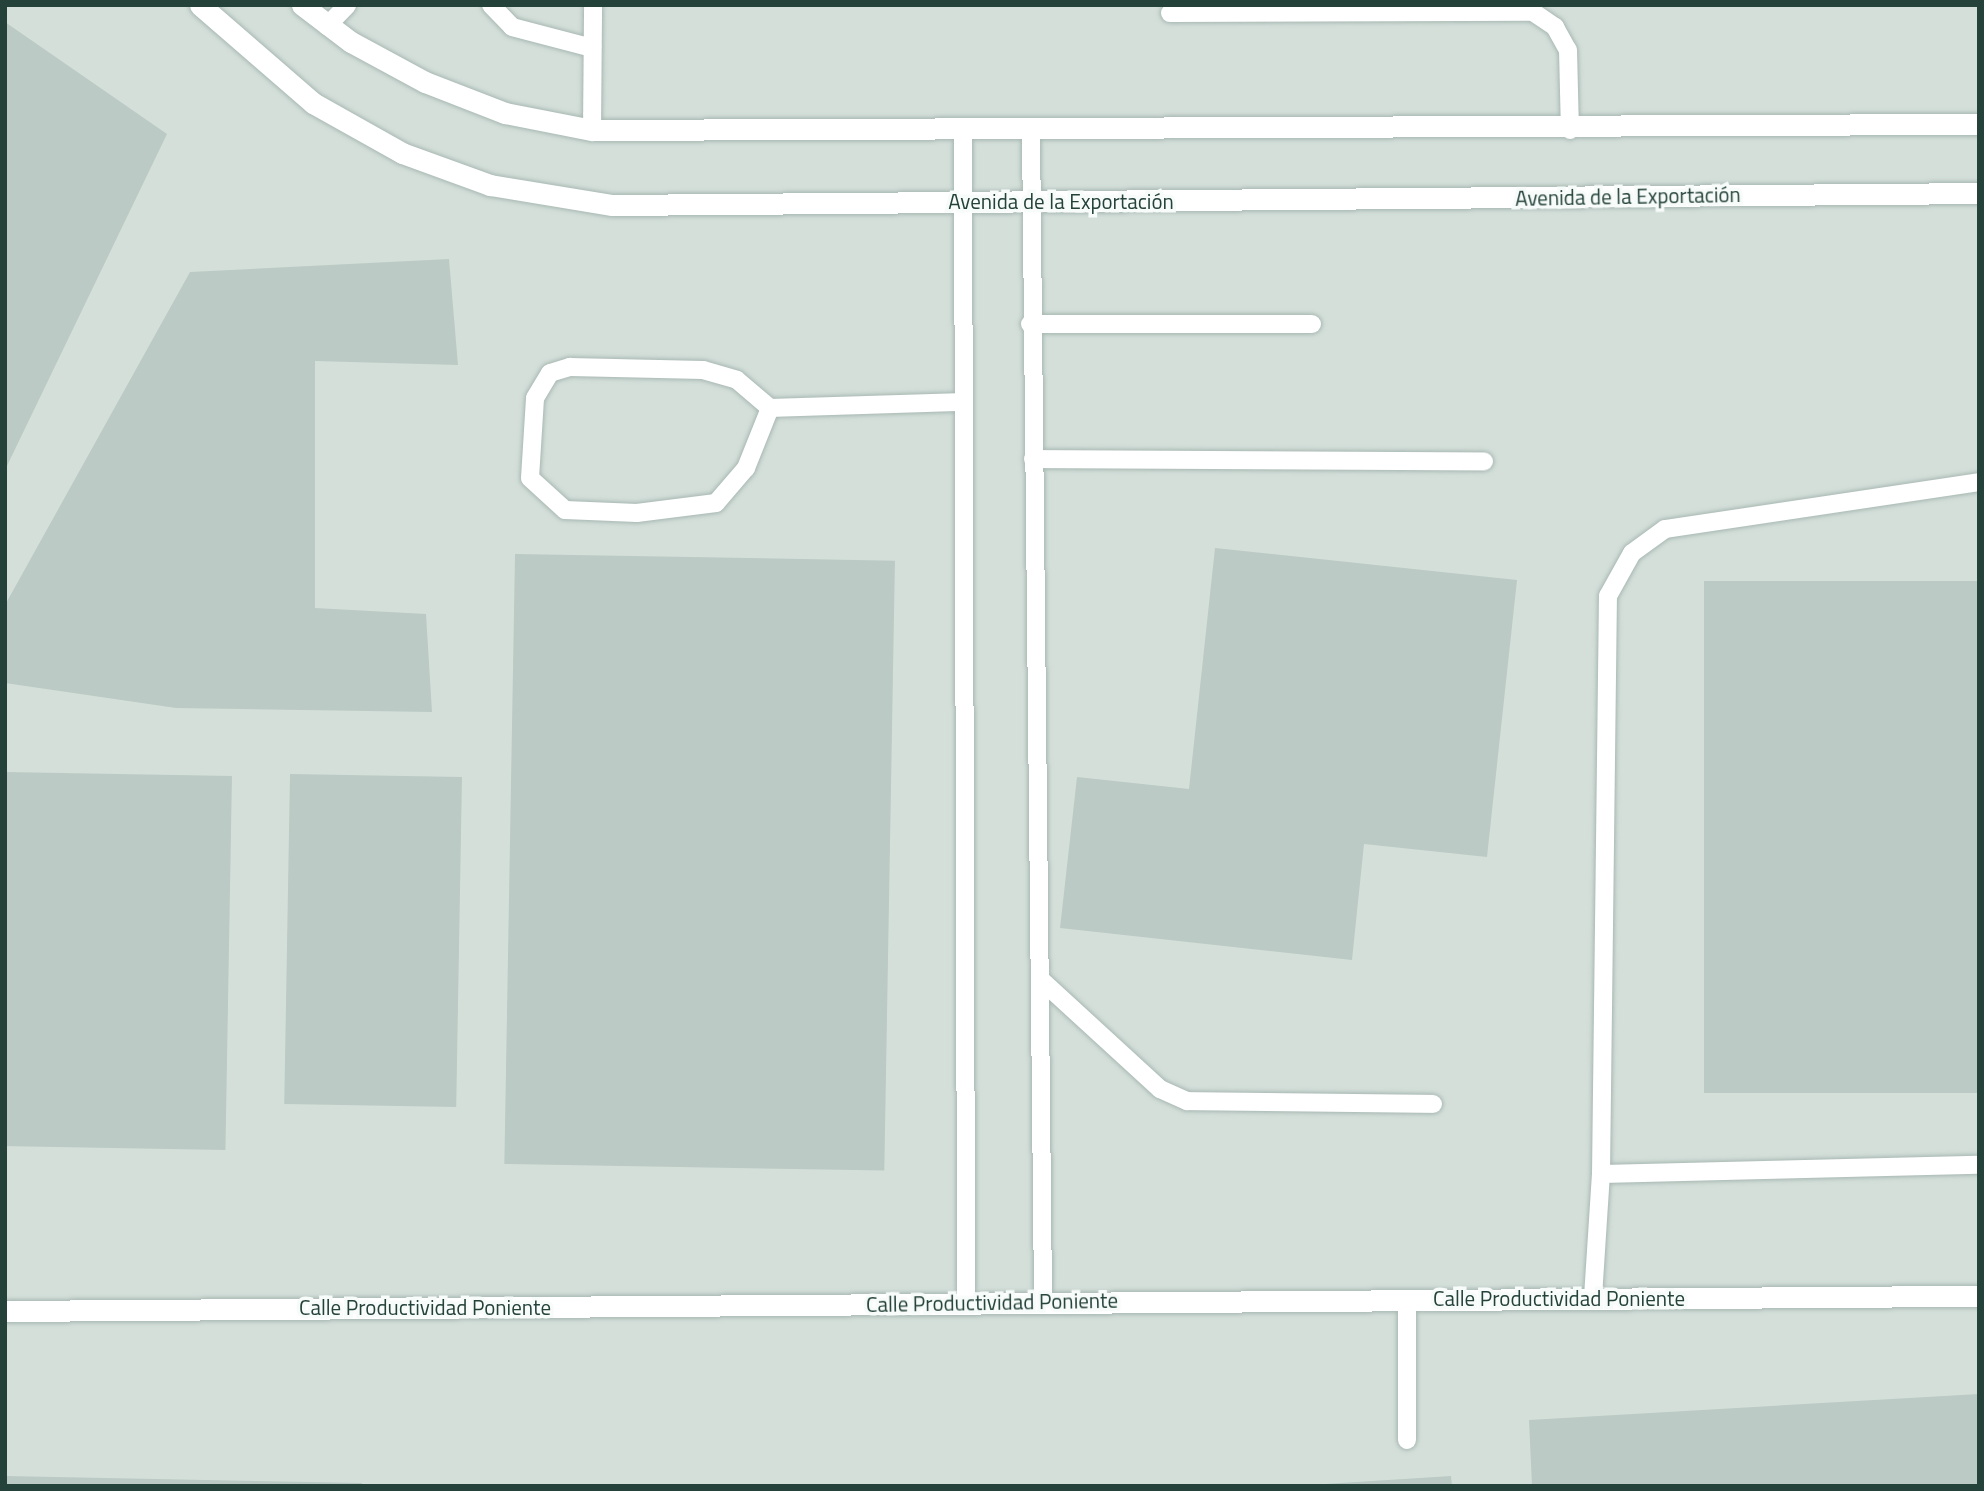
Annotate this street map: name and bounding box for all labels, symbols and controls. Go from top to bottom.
street label: Avenida de la Exportación [1515,181,1741,211]
street label: Avenida de la Exportación [948,188,1174,214]
street label: Calle Productividad Poniente [1433,1285,1685,1311]
street label: Calle Productividad Poniente [866,1287,1118,1317]
street label: Calle Productividad Poniente [299,1294,551,1320]

